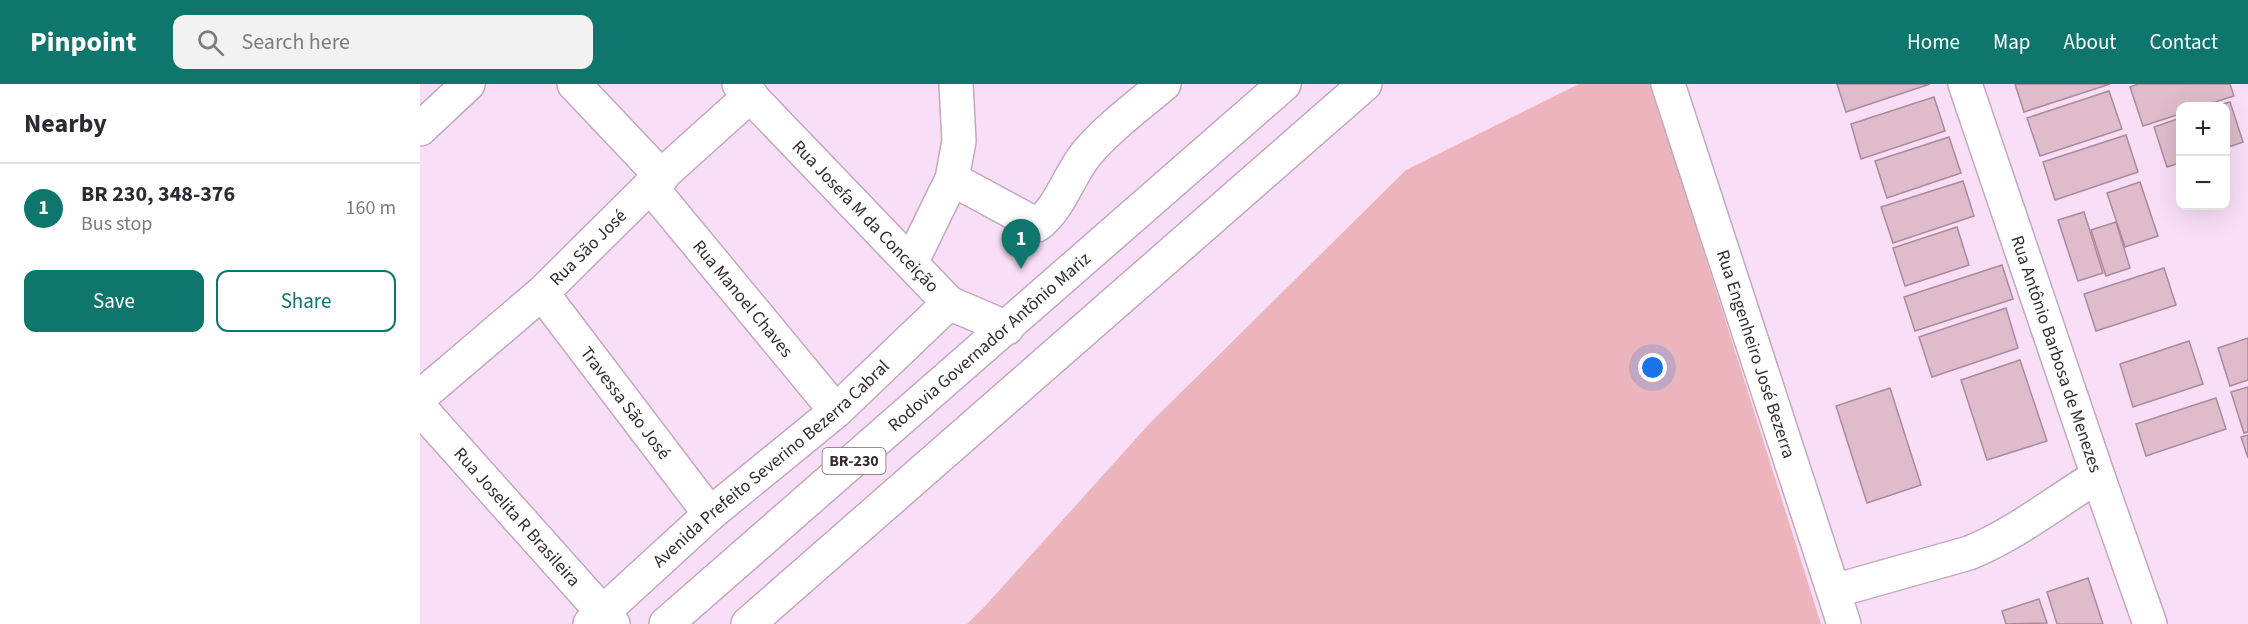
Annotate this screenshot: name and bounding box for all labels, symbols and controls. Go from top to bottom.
search box [173,15,593,69]
text: Pinpoint [30,22,137,62]
icon: search [194,26,227,59]
text: Search here [242,26,350,58]
text: Home [1907,27,1960,57]
text: Map [1993,27,2031,57]
text: About [2064,27,2116,57]
text: Contact [2149,27,2218,57]
map controls [2176,102,2230,210]
button: + [2176,102,2230,156]
text: Nearby [24,105,107,142]
street label: Rua Josefa M da Conceição [787,134,945,298]
button: − [2176,156,2230,210]
text: BR 230, 348-376 [81,178,235,210]
text: 1 [38,194,49,222]
text: 160 m [346,194,396,222]
street label: Rua São José [544,203,632,291]
text: Bus stop [81,210,152,238]
pin: 1 [1002,220,1040,269]
street label: Rua Antônio Barbosa de Menezes [2005,232,2108,476]
street label: Rua Manoel Chaves [687,234,799,363]
street label: Rodovia Governador Antônio Mariz [882,246,1096,437]
street label: Rua Engenheiro José Bezerra [1710,247,1802,461]
button: Save [24,270,204,332]
button: Share [216,270,396,332]
street label: Travessa São José [575,341,677,464]
your location [1638,353,1667,382]
street label: Avenida Prefeito Severino Bezerra Cabral [647,354,895,573]
street label: Rua Joselita R Brasileira [448,442,586,592]
road number: BR-230 [822,448,886,474]

